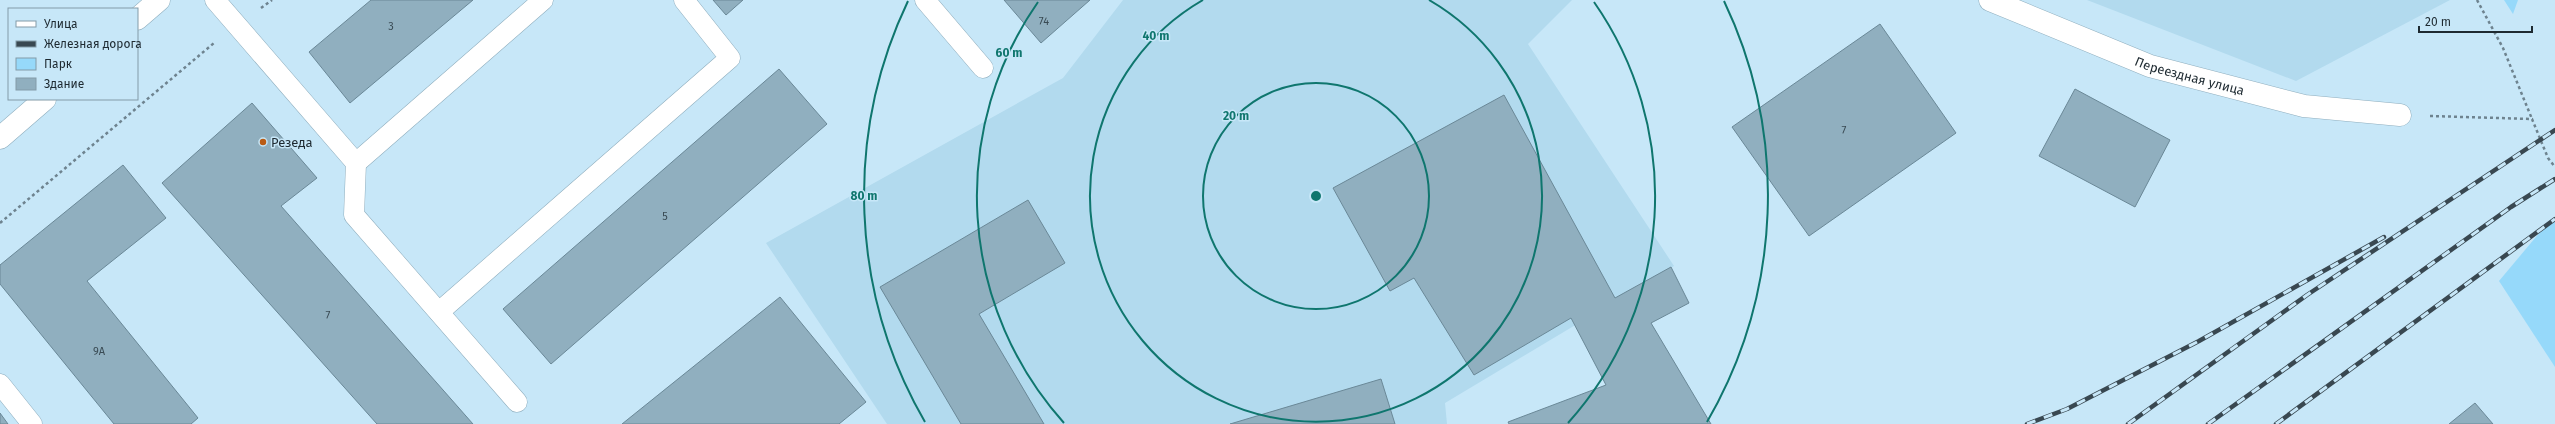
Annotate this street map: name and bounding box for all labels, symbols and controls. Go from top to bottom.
legend [8,8,138,100]
scale bar [2419,8,2532,34]
house number: 74 [1039,15,1049,28]
text: 20 m [2425,15,2451,29]
text: Улица [44,17,78,31]
house number: 3 [388,20,394,33]
text: 40 m [1143,29,1169,43]
text: Железная дорога [44,37,142,51]
text: 60 m [996,46,1022,60]
street label: Переездная улица [2133,54,2246,98]
text: Парк [44,57,73,71]
text: Здание [44,77,84,91]
text: 20 m [1223,109,1249,123]
house number: 7 [1842,124,1847,137]
place label: Резеда [271,135,313,150]
marker: Резеда [258,137,268,147]
text: 80 m [851,189,877,203]
centre of rings [1309,189,1323,203]
house number: 5 [662,210,668,223]
house number: 7 [326,309,331,322]
house number: 9А [93,345,106,358]

